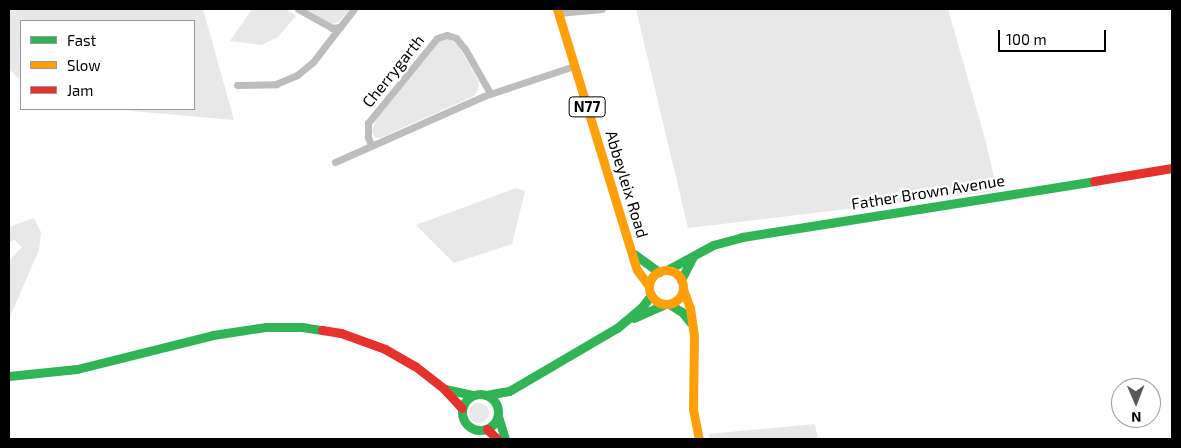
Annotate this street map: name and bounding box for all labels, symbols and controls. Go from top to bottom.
legend [20,20,195,110]
scale bar [1001,20,1108,52]
text: 100 m [1006,30,1047,48]
text: Fast [67,31,96,49]
street label: Cherrygarth [358,31,428,111]
text: Slow [67,56,101,74]
text: Jam [67,81,93,99]
road number: N77 [568,94,606,120]
street label: Abbeyleix Road [602,128,652,240]
street label: Father Brown Avenue [850,170,1006,214]
north arrow [1111,378,1161,428]
text: N [1131,409,1141,426]

